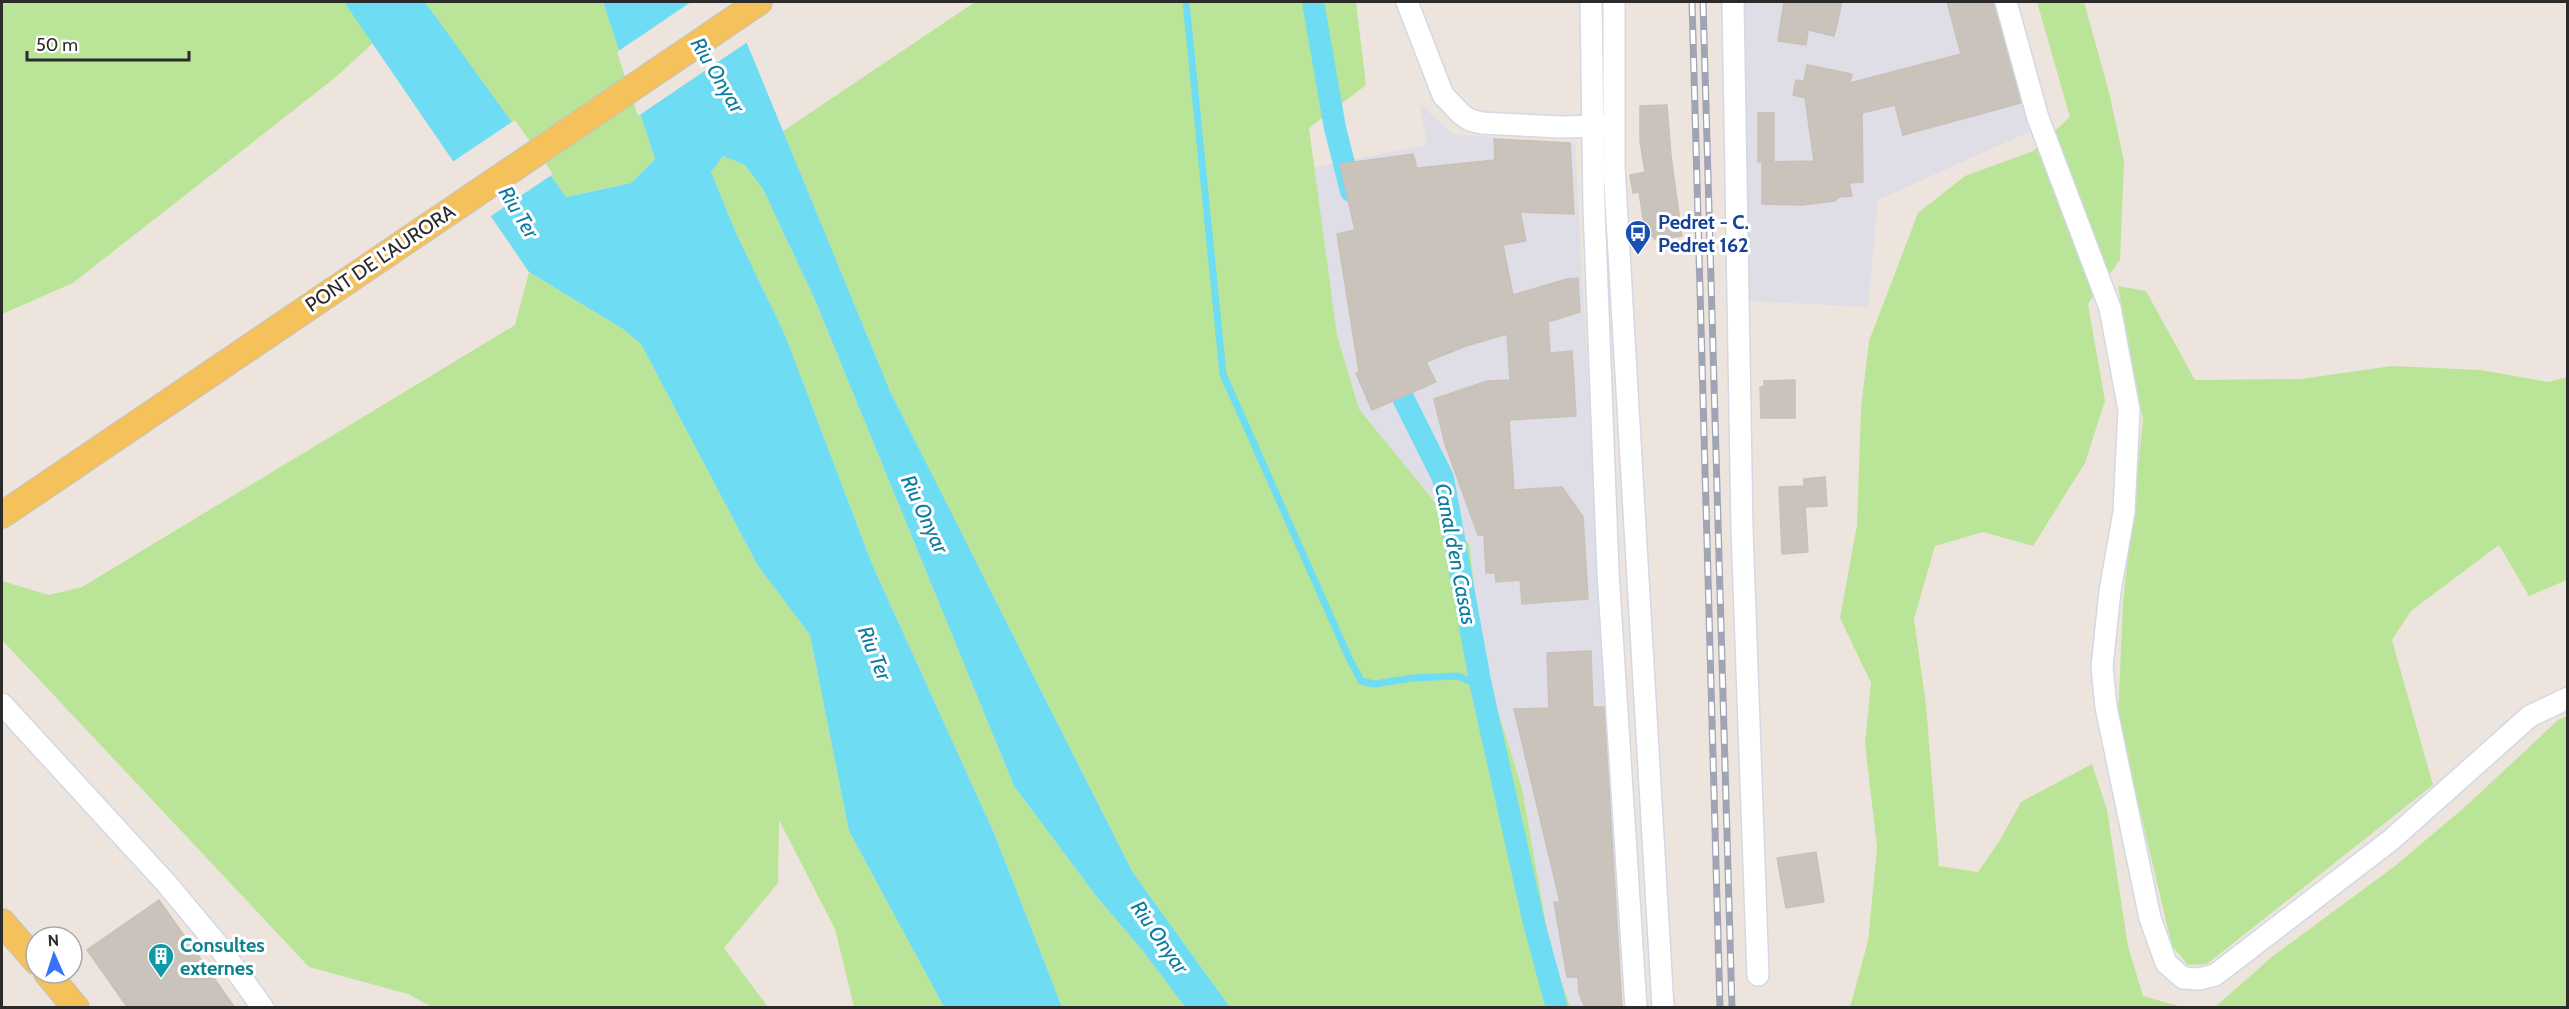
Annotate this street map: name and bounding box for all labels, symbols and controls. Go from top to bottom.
scale bar [27,24,189,62]
water label: Riu Onyar [686,33,751,119]
text: 50 m [36,34,78,56]
water label: Riu Ter [494,181,545,244]
street label: PONT DE L'AURORA [301,199,460,317]
place label: Pedret - C. Pedret 162 [1658,210,1749,257]
bus stop icon: Pedret - C. Pedret 162 [1623,218,1653,256]
water label: Riu Onyar [896,471,955,559]
water label: Canal d'en Casas [1430,481,1482,627]
water label: Riu Ter [853,622,898,685]
water label: Riu Onyar [1126,896,1195,980]
north arrow [24,925,84,985]
text: N [47,931,59,950]
place label: Consultes externes [180,933,265,980]
building icon: Consultes externes [146,941,176,979]

